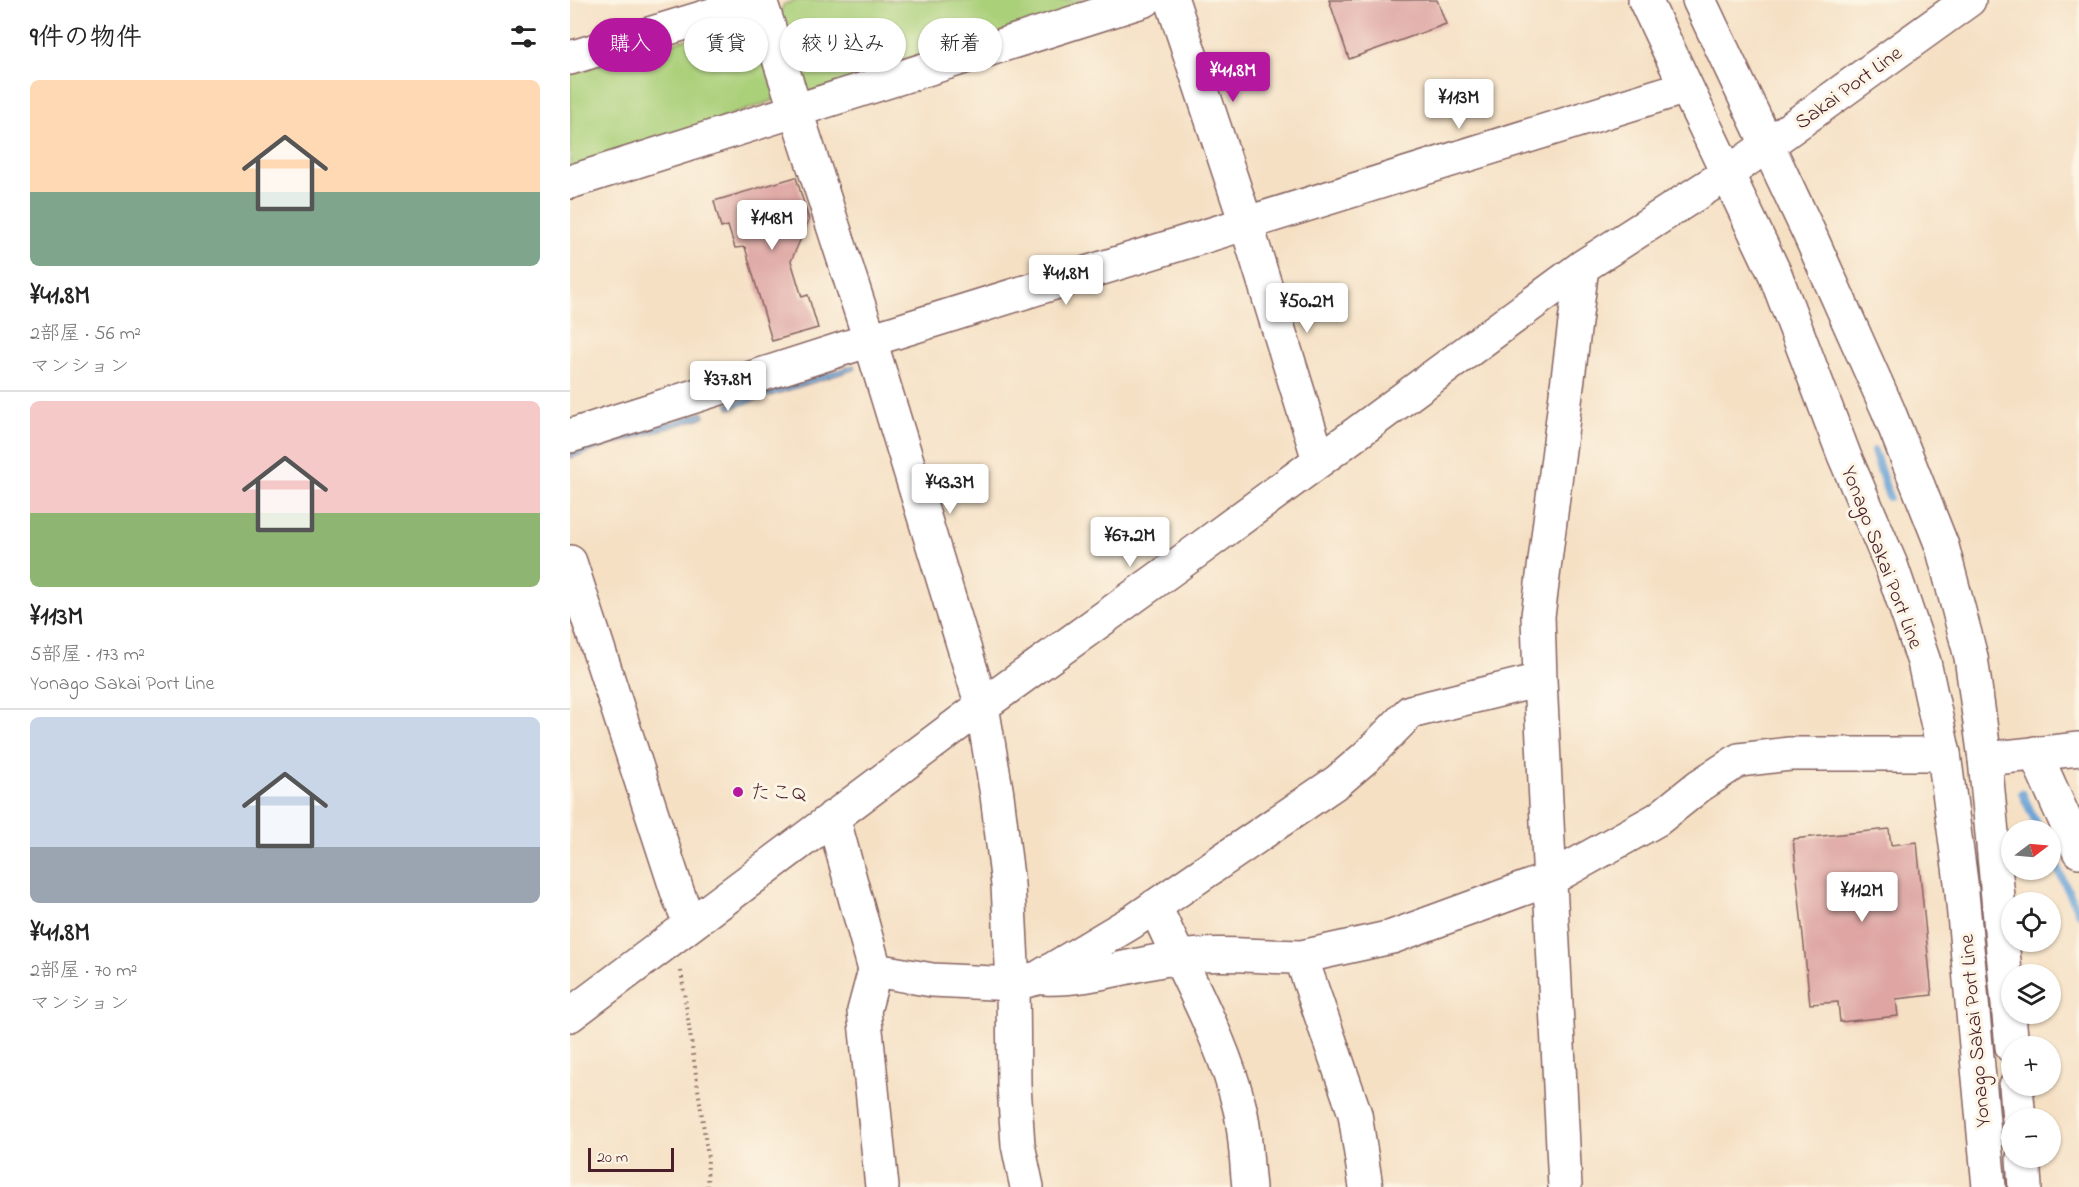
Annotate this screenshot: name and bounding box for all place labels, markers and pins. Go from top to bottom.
pin: ¥41.8M [1184,52,1282,103]
pin: ¥113M [1417,79,1501,130]
pin: ¥148M [730,200,814,251]
pin: ¥41.8M [1017,255,1115,306]
pin: ¥50.2M [1258,283,1356,334]
pin: ¥37.8M [679,361,777,412]
pin: ¥43.3M [901,464,999,515]
pin: ¥67.2M [1081,517,1179,568]
place label: たこQ [750,779,806,809]
marker: たこQ [731,785,745,799]
pin: ¥112M [1820,872,1904,923]

